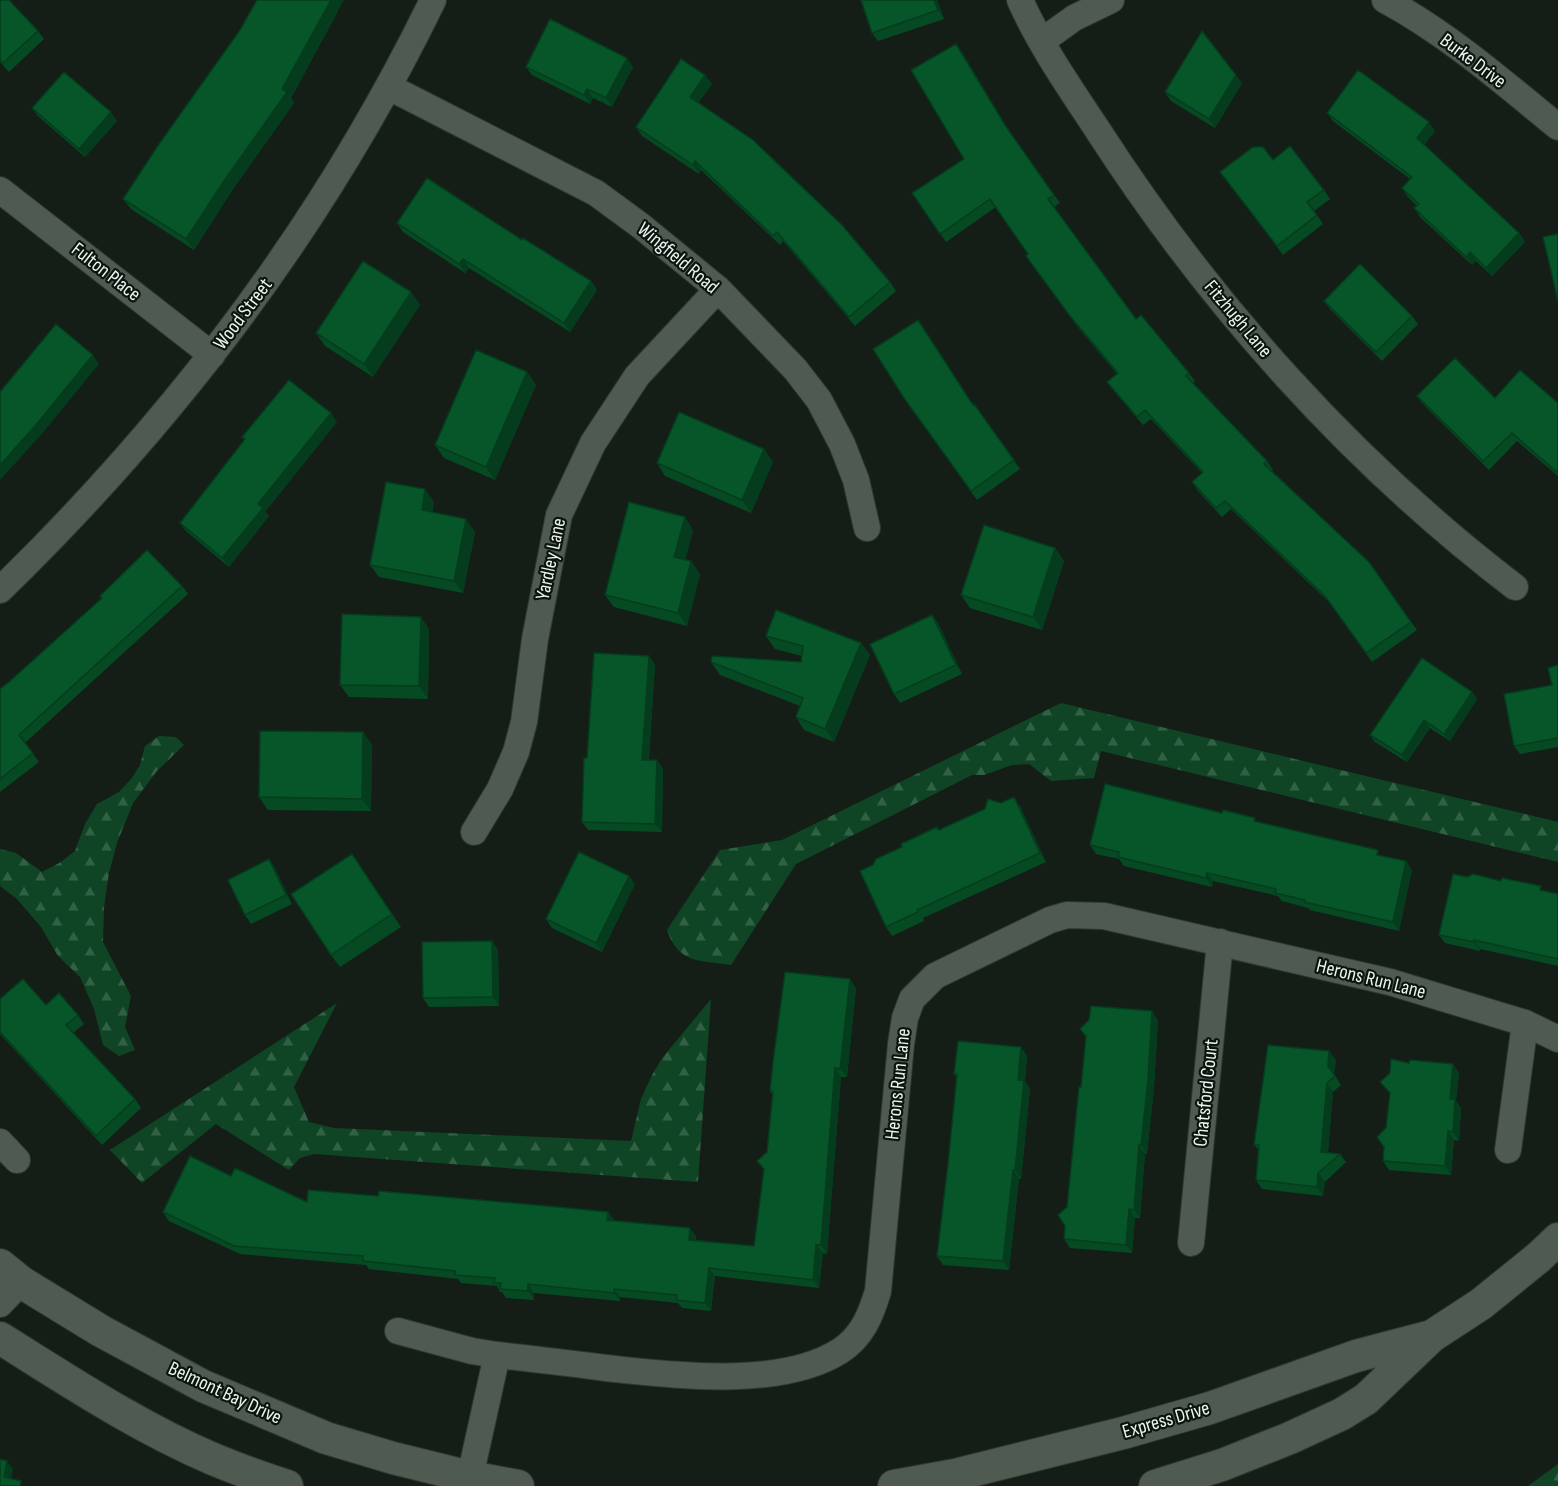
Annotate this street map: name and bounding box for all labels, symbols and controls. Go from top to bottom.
street label: Burke Drive [1435,28,1511,94]
street label: Wingfield Road [633,217,723,299]
street label: Fulton Place [67,237,145,307]
street label: Wood Street [208,274,278,354]
street label: Fitzhugh Lane [1199,276,1277,362]
street label: Yardley Lane [531,516,571,602]
street label: Herons Run Lane [1314,954,1428,1004]
street label: Herons Run Lane [880,1027,916,1141]
street label: Chatsford Court [1188,1038,1224,1148]
street label: Belmont Bay Drive [165,1356,285,1430]
street label: Express Drive [1120,1396,1212,1444]

